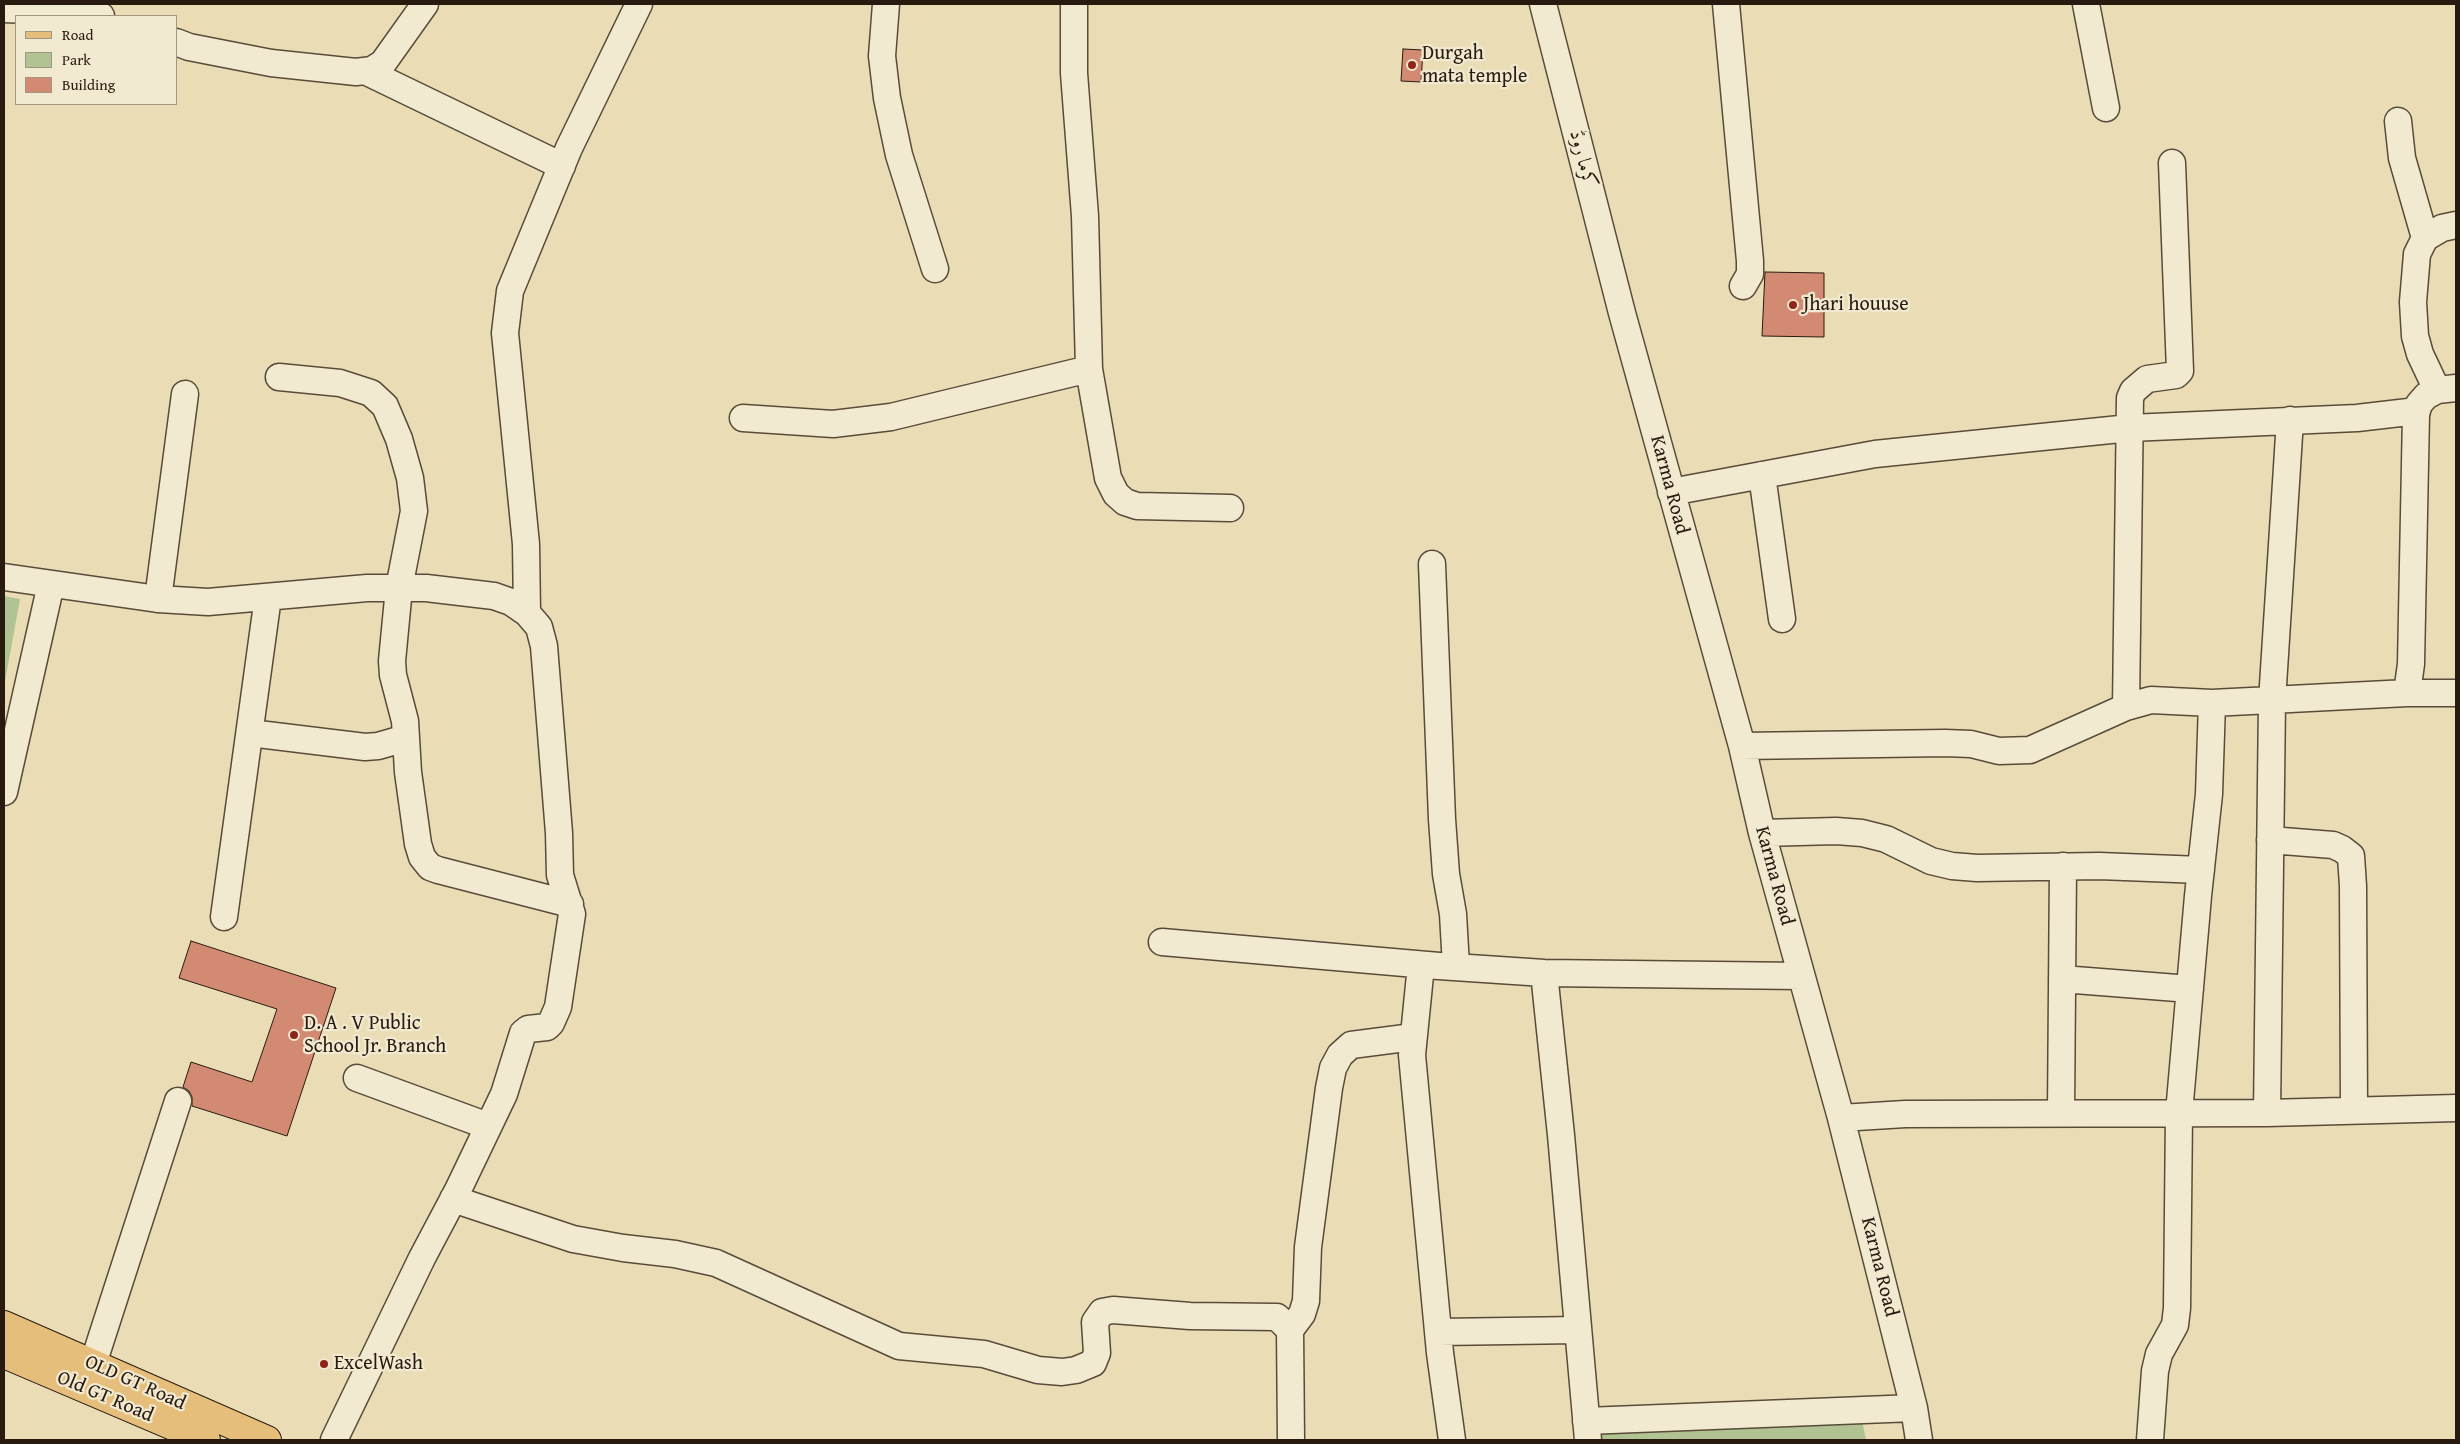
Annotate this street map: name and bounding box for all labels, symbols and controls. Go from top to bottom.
legend [15,15,178,105]
text: Road [62,24,93,45]
place label: Durgah mata temple [1422,42,1527,89]
text: Park [62,49,91,70]
marker: Durgah mata temple [1406,59,1418,71]
text: Building [62,74,115,95]
street label: کرما روڈ [1563,128,1601,190]
place label: Jhari houuse [1803,293,1909,317]
marker: Jhari houuse [1787,299,1799,311]
street label: Karma Road [1644,433,1694,537]
street label: Karma Road [1749,824,1799,928]
place label: D. A . V Public School Jr. Branch [304,1012,446,1059]
marker: D. A . V Public School Jr. Branch [288,1029,300,1041]
street label: Karma Road [1855,1215,1903,1319]
street label: OLD GT Road [81,1350,189,1416]
place label: ExcelWash [334,1352,423,1376]
marker: ExcelWash [318,1358,330,1370]
street label: Old GT Road [53,1366,157,1428]

